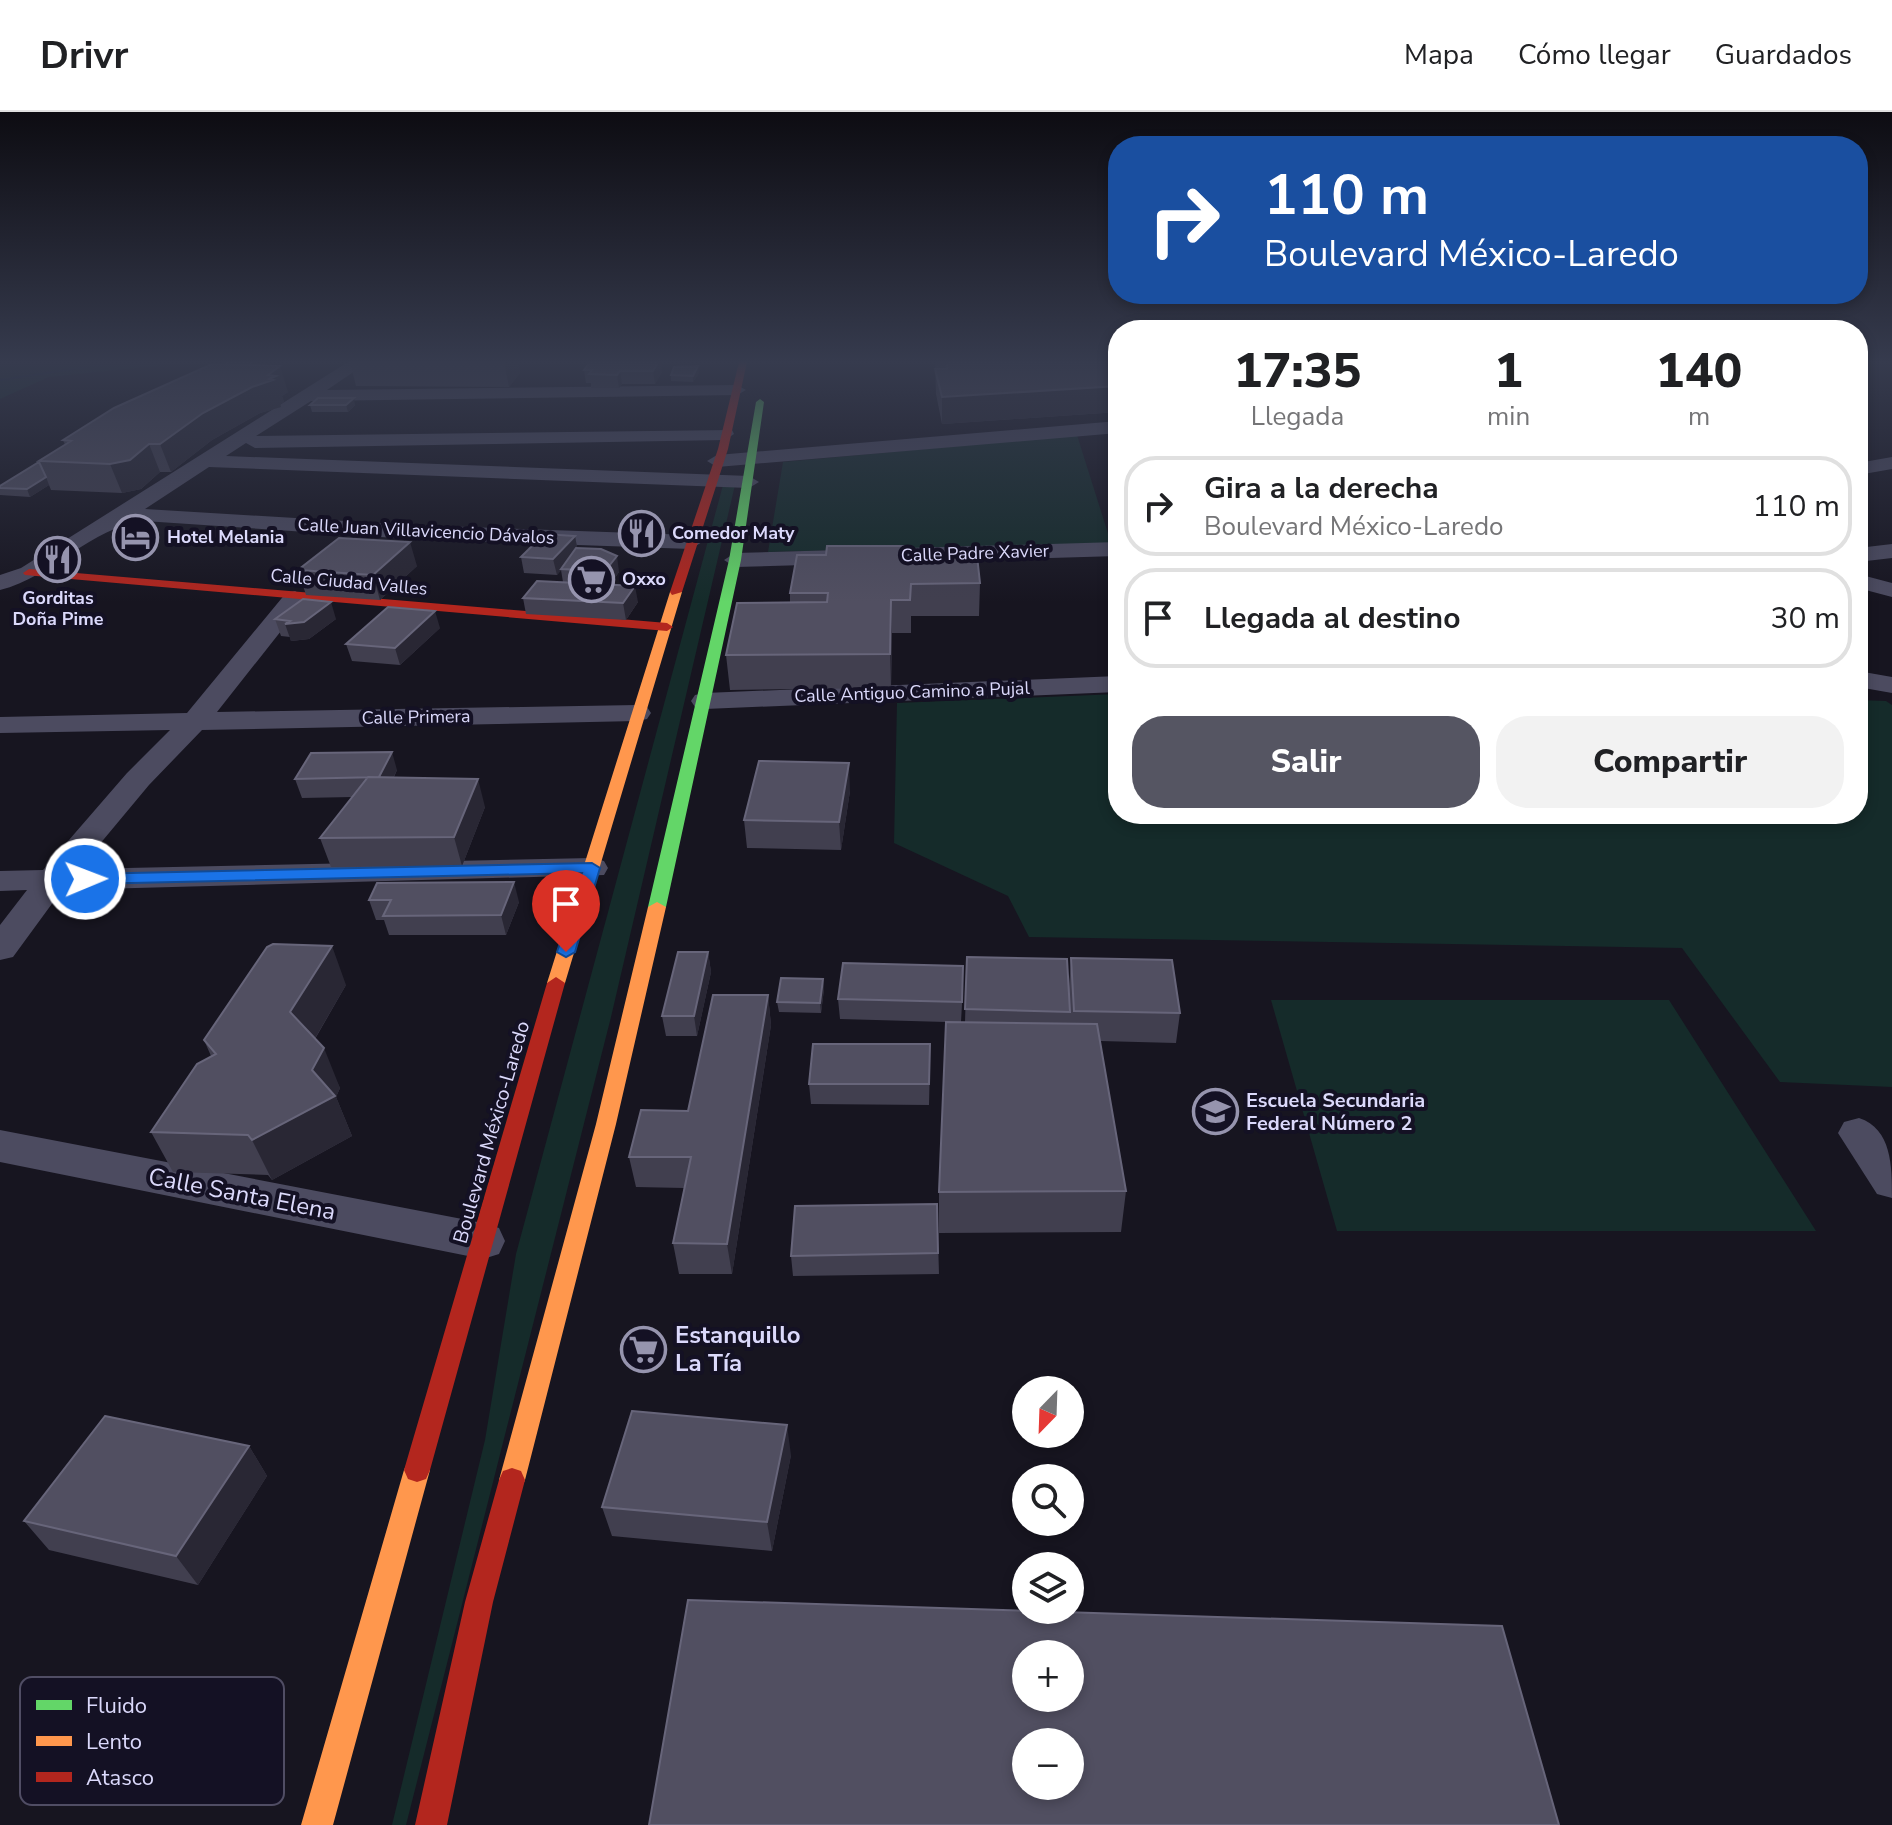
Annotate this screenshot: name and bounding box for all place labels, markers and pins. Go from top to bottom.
restaurant icon: Comedor Maty [617,509,665,557]
hotel icon: Hotel Melania [112,513,160,561]
place label: Comedor Maty [672,521,795,545]
place label: Hotel Melania [167,525,284,549]
restaurant icon: Gorditas Doña Pime [34,536,82,584]
supermarket icon: Oxxo [567,555,615,603]
place label: Oxxo [622,567,666,591]
place label: Gorditas Doña Pime [12,586,104,631]
pin [532,870,600,952]
place label: Escuela Secundaria Federal Número 2 [1246,1087,1425,1137]
school or university icon: Escuela Secundaria Federal Número 2 [1191,1088,1239,1136]
place label: Estanquillo La Tía [675,1319,801,1379]
supermarket icon: Estanquillo La Tía [620,1325,668,1373]

